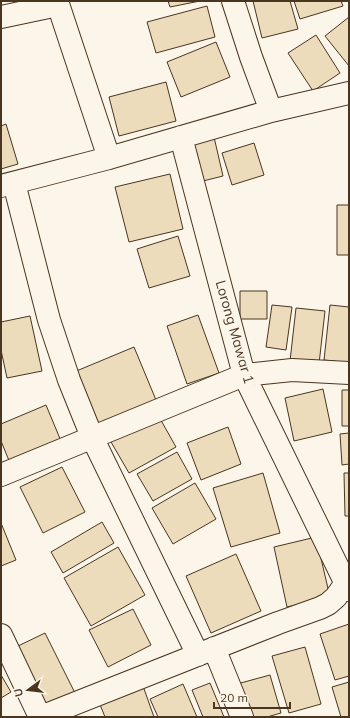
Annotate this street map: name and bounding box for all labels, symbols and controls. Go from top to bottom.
street label: Lorong Mawar 1 [212,278,258,386]
north arrow [8,670,48,710]
scale bar [214,684,290,710]
text: U [11,687,26,698]
text: 20 m [220,690,248,705]

